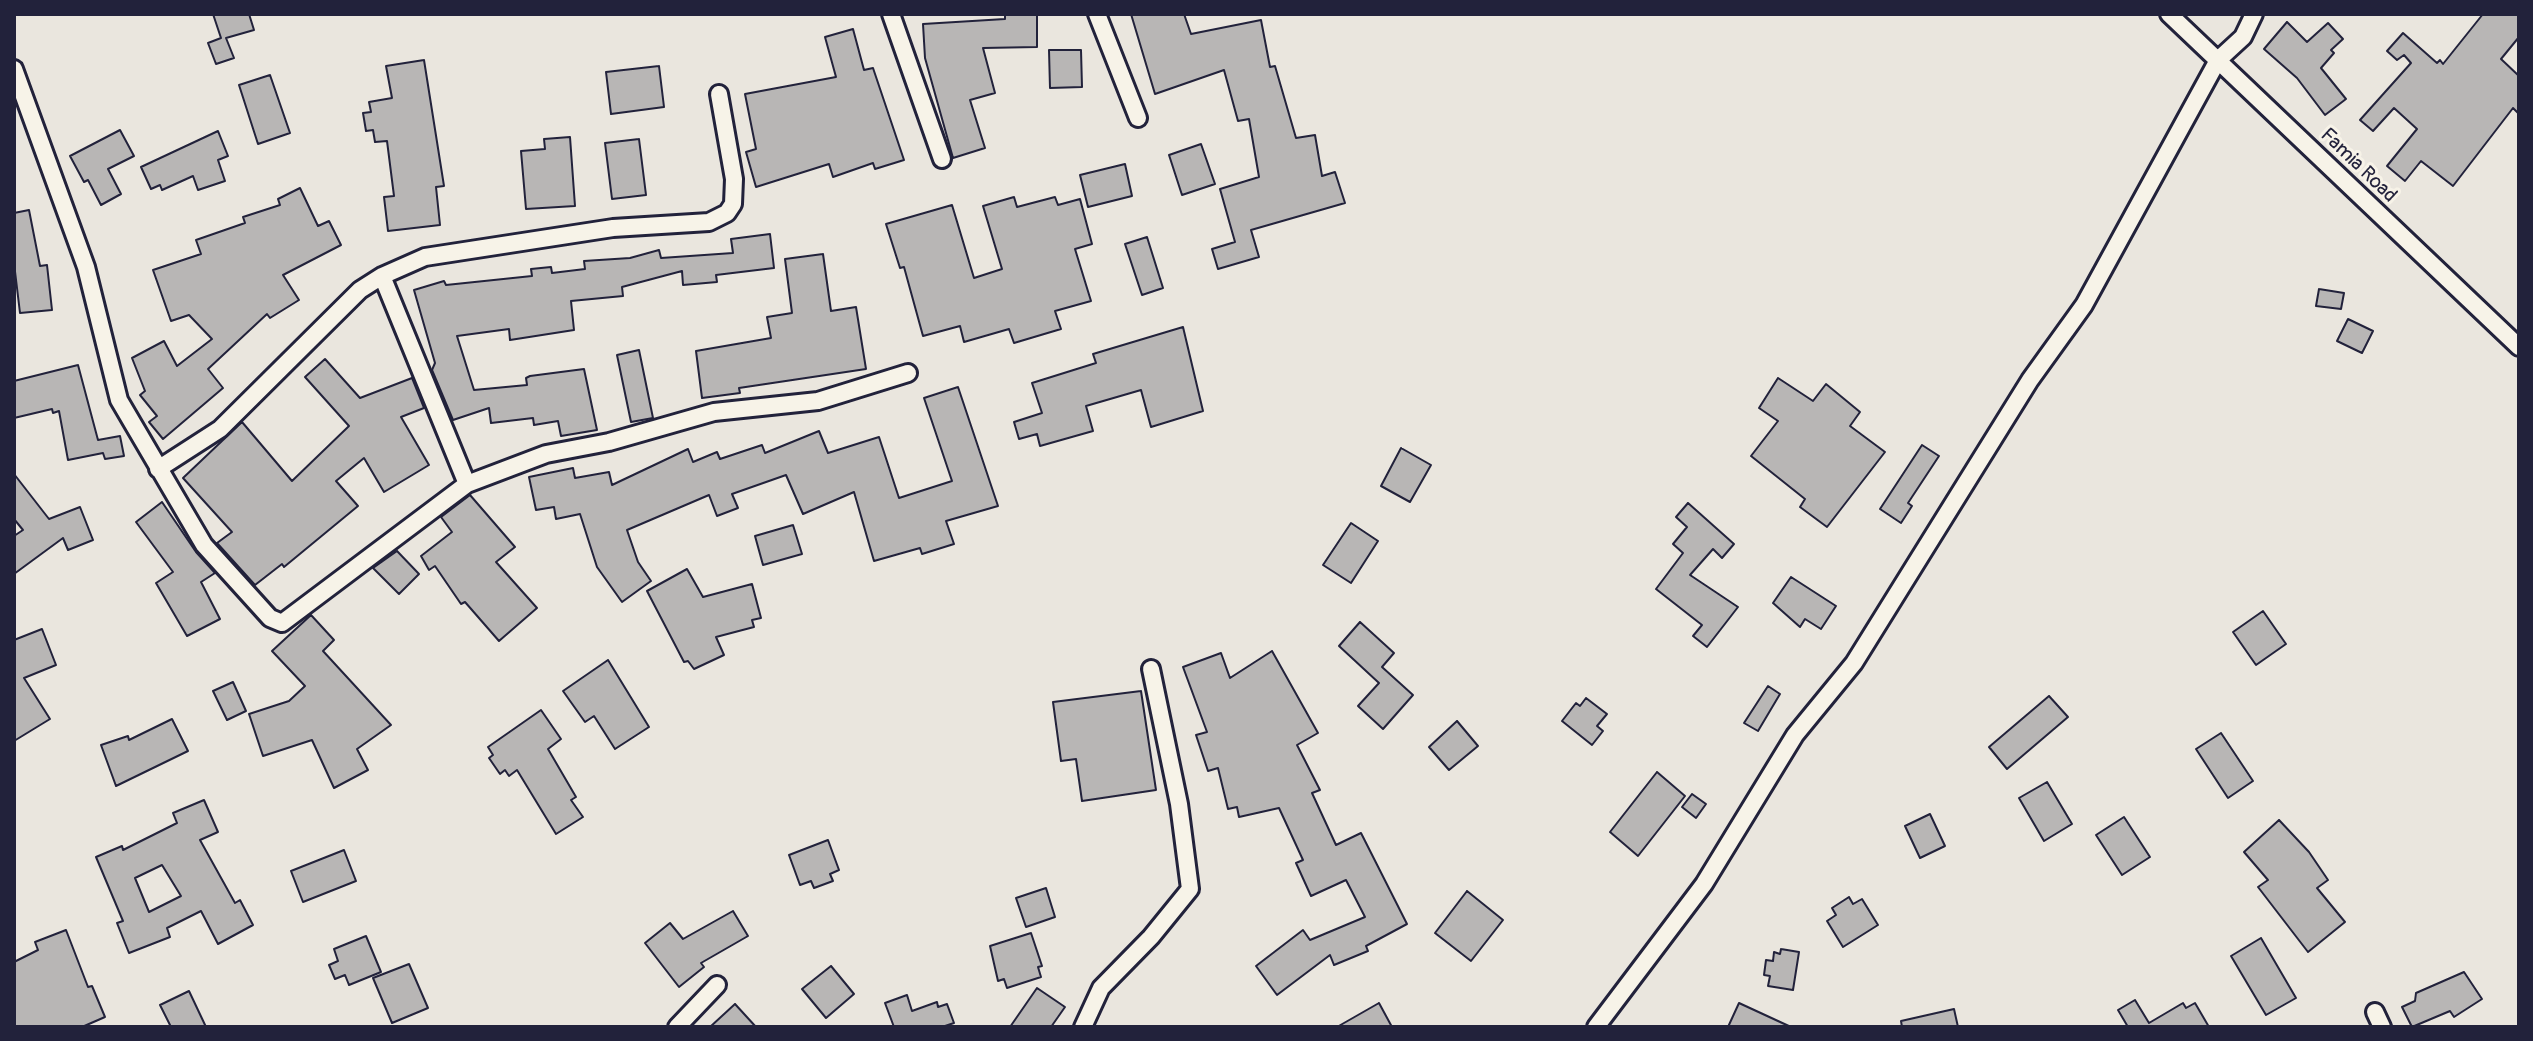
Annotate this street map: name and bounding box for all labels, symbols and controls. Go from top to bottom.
street label: Famia Road [2315,124,2401,208]

